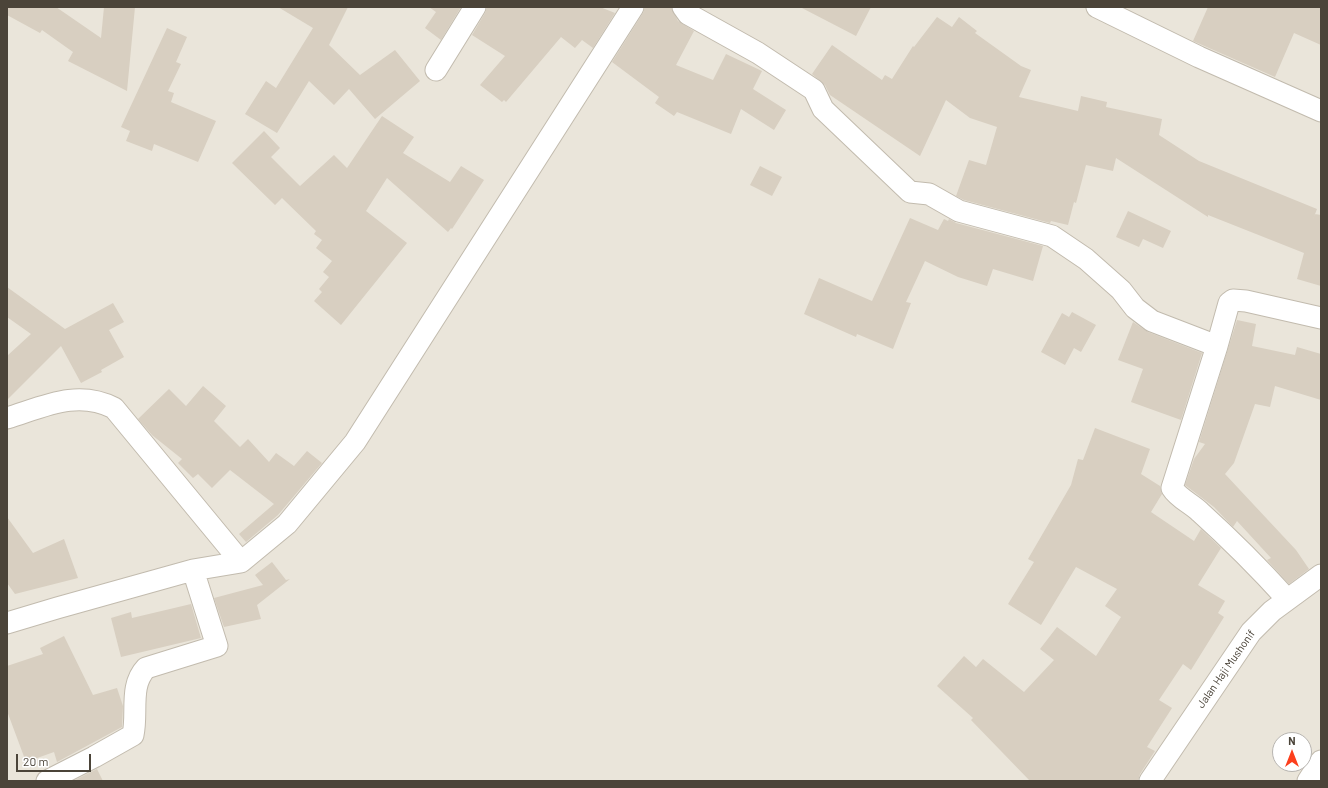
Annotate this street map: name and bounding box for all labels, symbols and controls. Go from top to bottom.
street label: Jalan Haji Mushonif [1194,627,1258,711]
north arrow [1272,732,1312,772]
text: N [1288,734,1296,747]
scale bar [18,746,93,772]
text: 20 m [23,754,49,768]

